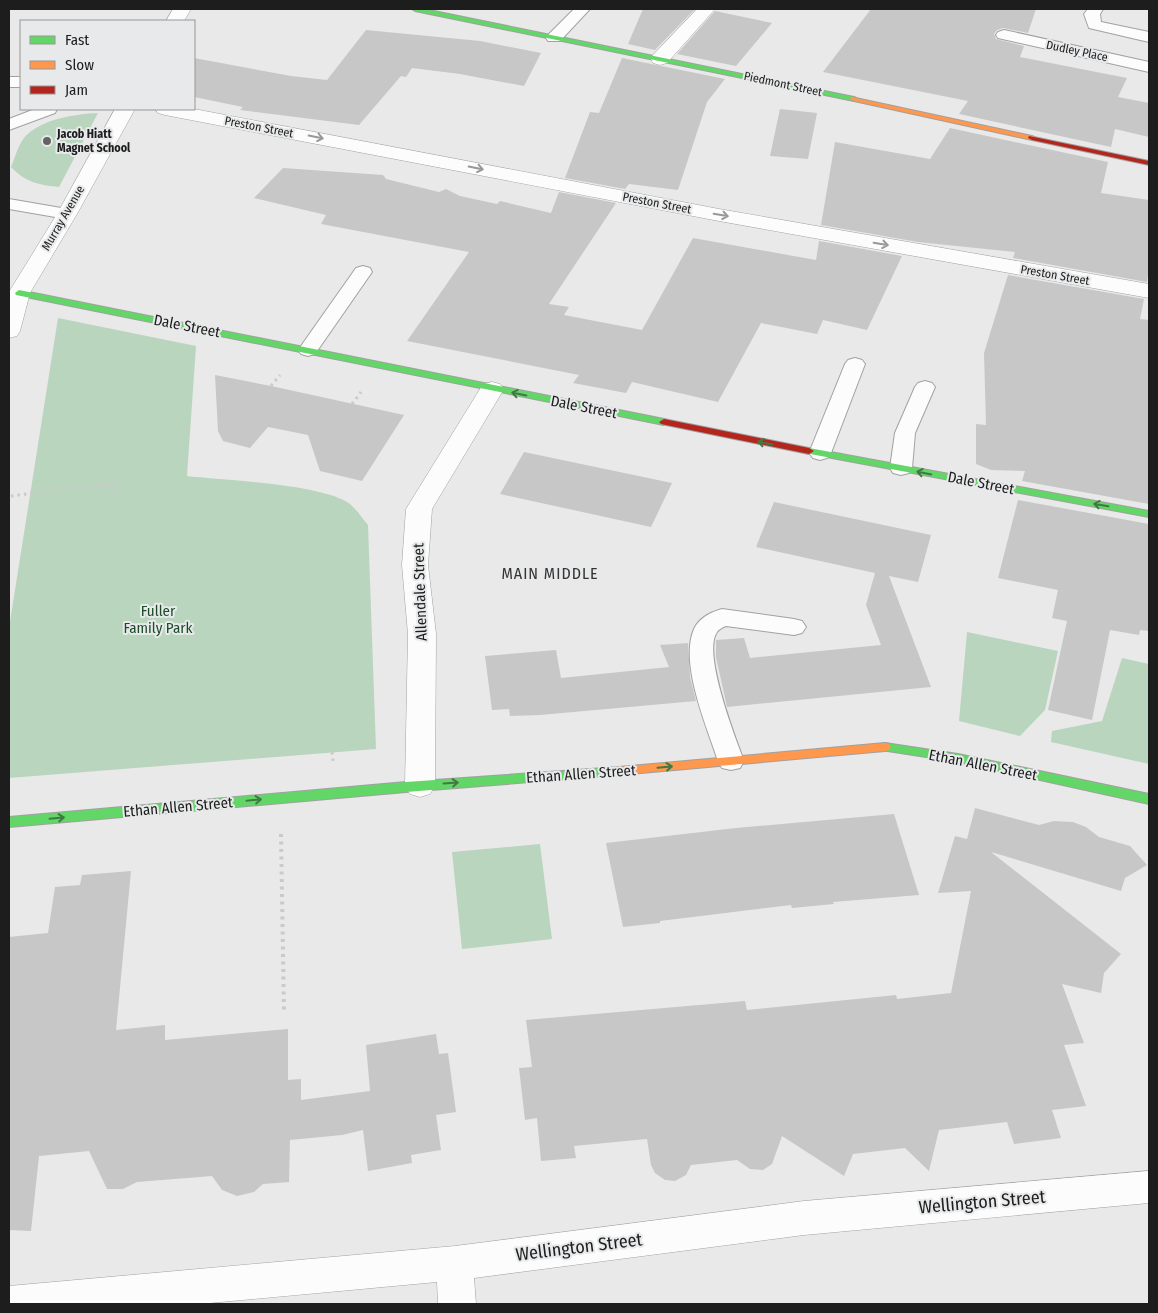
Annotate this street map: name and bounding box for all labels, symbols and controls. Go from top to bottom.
legend [20,20,195,110]
text: Fast [65,31,89,49]
street label: Dudley Place [1045,38,1109,64]
text: Slow [65,56,94,74]
street label: Piedmont Street [743,69,824,99]
text: Jam [65,81,88,99]
street label: Preston Street [223,113,295,141]
place label: Jacob Hiatt Magnet School [56,127,131,155]
one-way arrow [308,133,324,143]
marker: Jacob Hiatt Magnet School [41,135,53,147]
one-way arrow [467,164,483,173]
street label: Murray Avenue [39,183,87,253]
street label: Preston Street [621,189,693,217]
one-way arrow [713,211,729,221]
one-way arrow [873,239,889,249]
street label: Preston Street [1019,262,1091,288]
street label: Dale Street [152,311,222,341]
one-way arrow [512,389,528,399]
street label: Dale Street [549,392,619,422]
one-way arrow [757,437,773,447]
one-way arrow [917,467,933,477]
street label: Dale Street [946,468,1016,498]
one-way arrow [1094,500,1110,510]
street label: Allendale Street [409,543,431,641]
district label: MAIN MIDDLE [501,564,599,583]
park label: Fuller Family Park [123,602,193,637]
street label: Ethan Allen Street [927,746,1039,784]
street label: Ethan Allen Street [526,761,637,787]
one-way arrow [657,762,673,772]
one-way arrow [442,779,458,788]
street label: Ethan Allen Street [122,793,234,821]
one-way arrow [246,796,262,805]
one-way arrow [49,813,65,823]
street label: Wellington Street [918,1185,1046,1219]
street label: Wellington Street [515,1228,644,1266]

